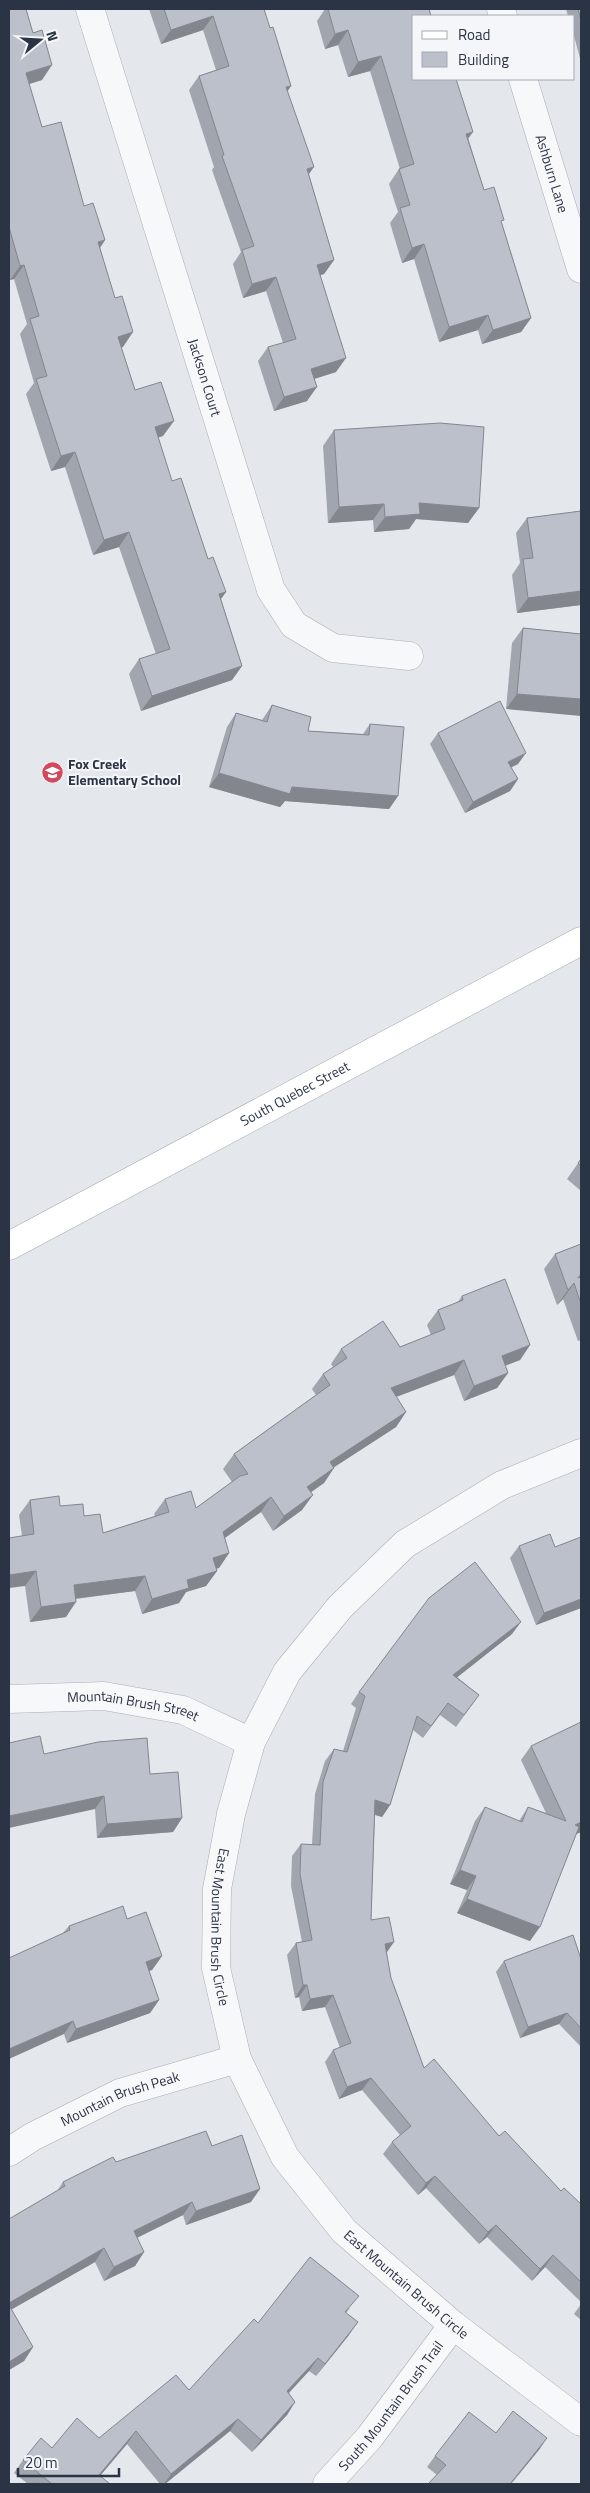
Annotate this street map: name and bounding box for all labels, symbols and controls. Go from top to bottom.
north arrow [15,15,65,65]
legend [412,15,575,80]
text: Road [458,23,490,46]
text: N [41,28,64,44]
text: Building [458,48,509,71]
street label: Ashburn Lane [531,132,574,215]
street label: Jackson Court [183,336,227,419]
place label: Fox Creek Elementary School [68,753,181,790]
school or university icon: Fox Creek Elementary School [40,760,64,784]
street label: South Quebec Street [236,1055,353,1131]
street label: Mountain Brush Street [67,1685,203,1726]
street label: East Mountain Brush Circle [206,1847,235,2008]
street label: Mountain Brush Peak [57,2065,182,2131]
street label: East Mountain Brush Circle [339,2224,474,2344]
street label: South Mountain Brush Trail [333,2336,448,2475]
scale bar [18,2446,119,2478]
text: 20 m [25,2451,58,2474]

